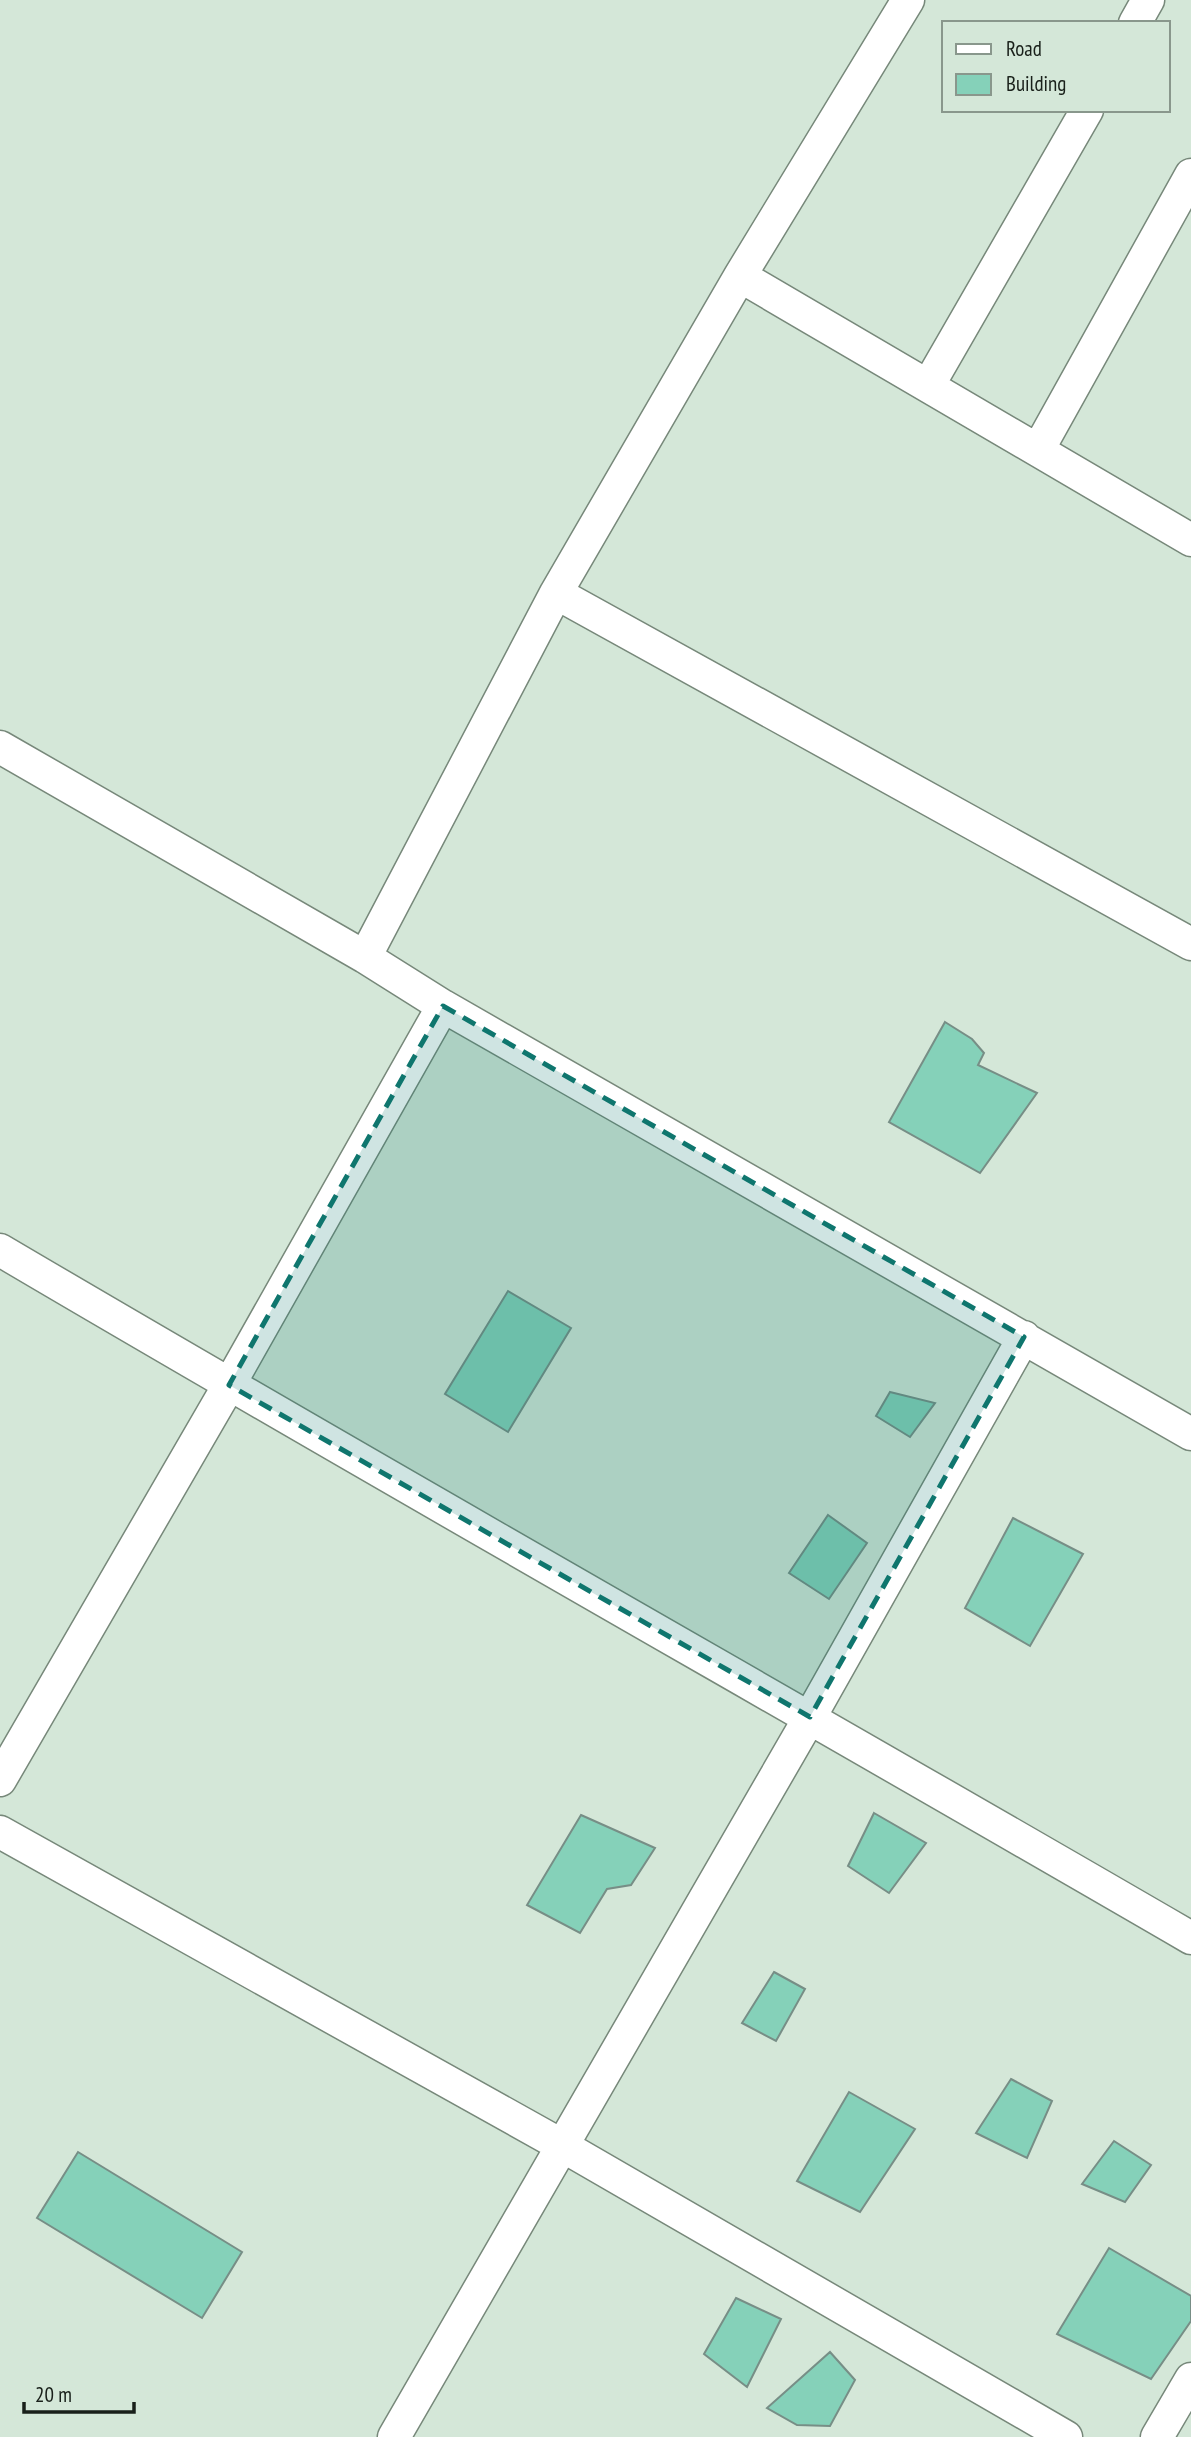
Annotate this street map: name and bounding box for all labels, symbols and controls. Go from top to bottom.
legend [942,21,1170,112]
text: Road [1006,35,1042,62]
text: Building [1006,70,1066,97]
scale bar [24,2370,135,2414]
text: 20 m [35,2381,72,2408]

